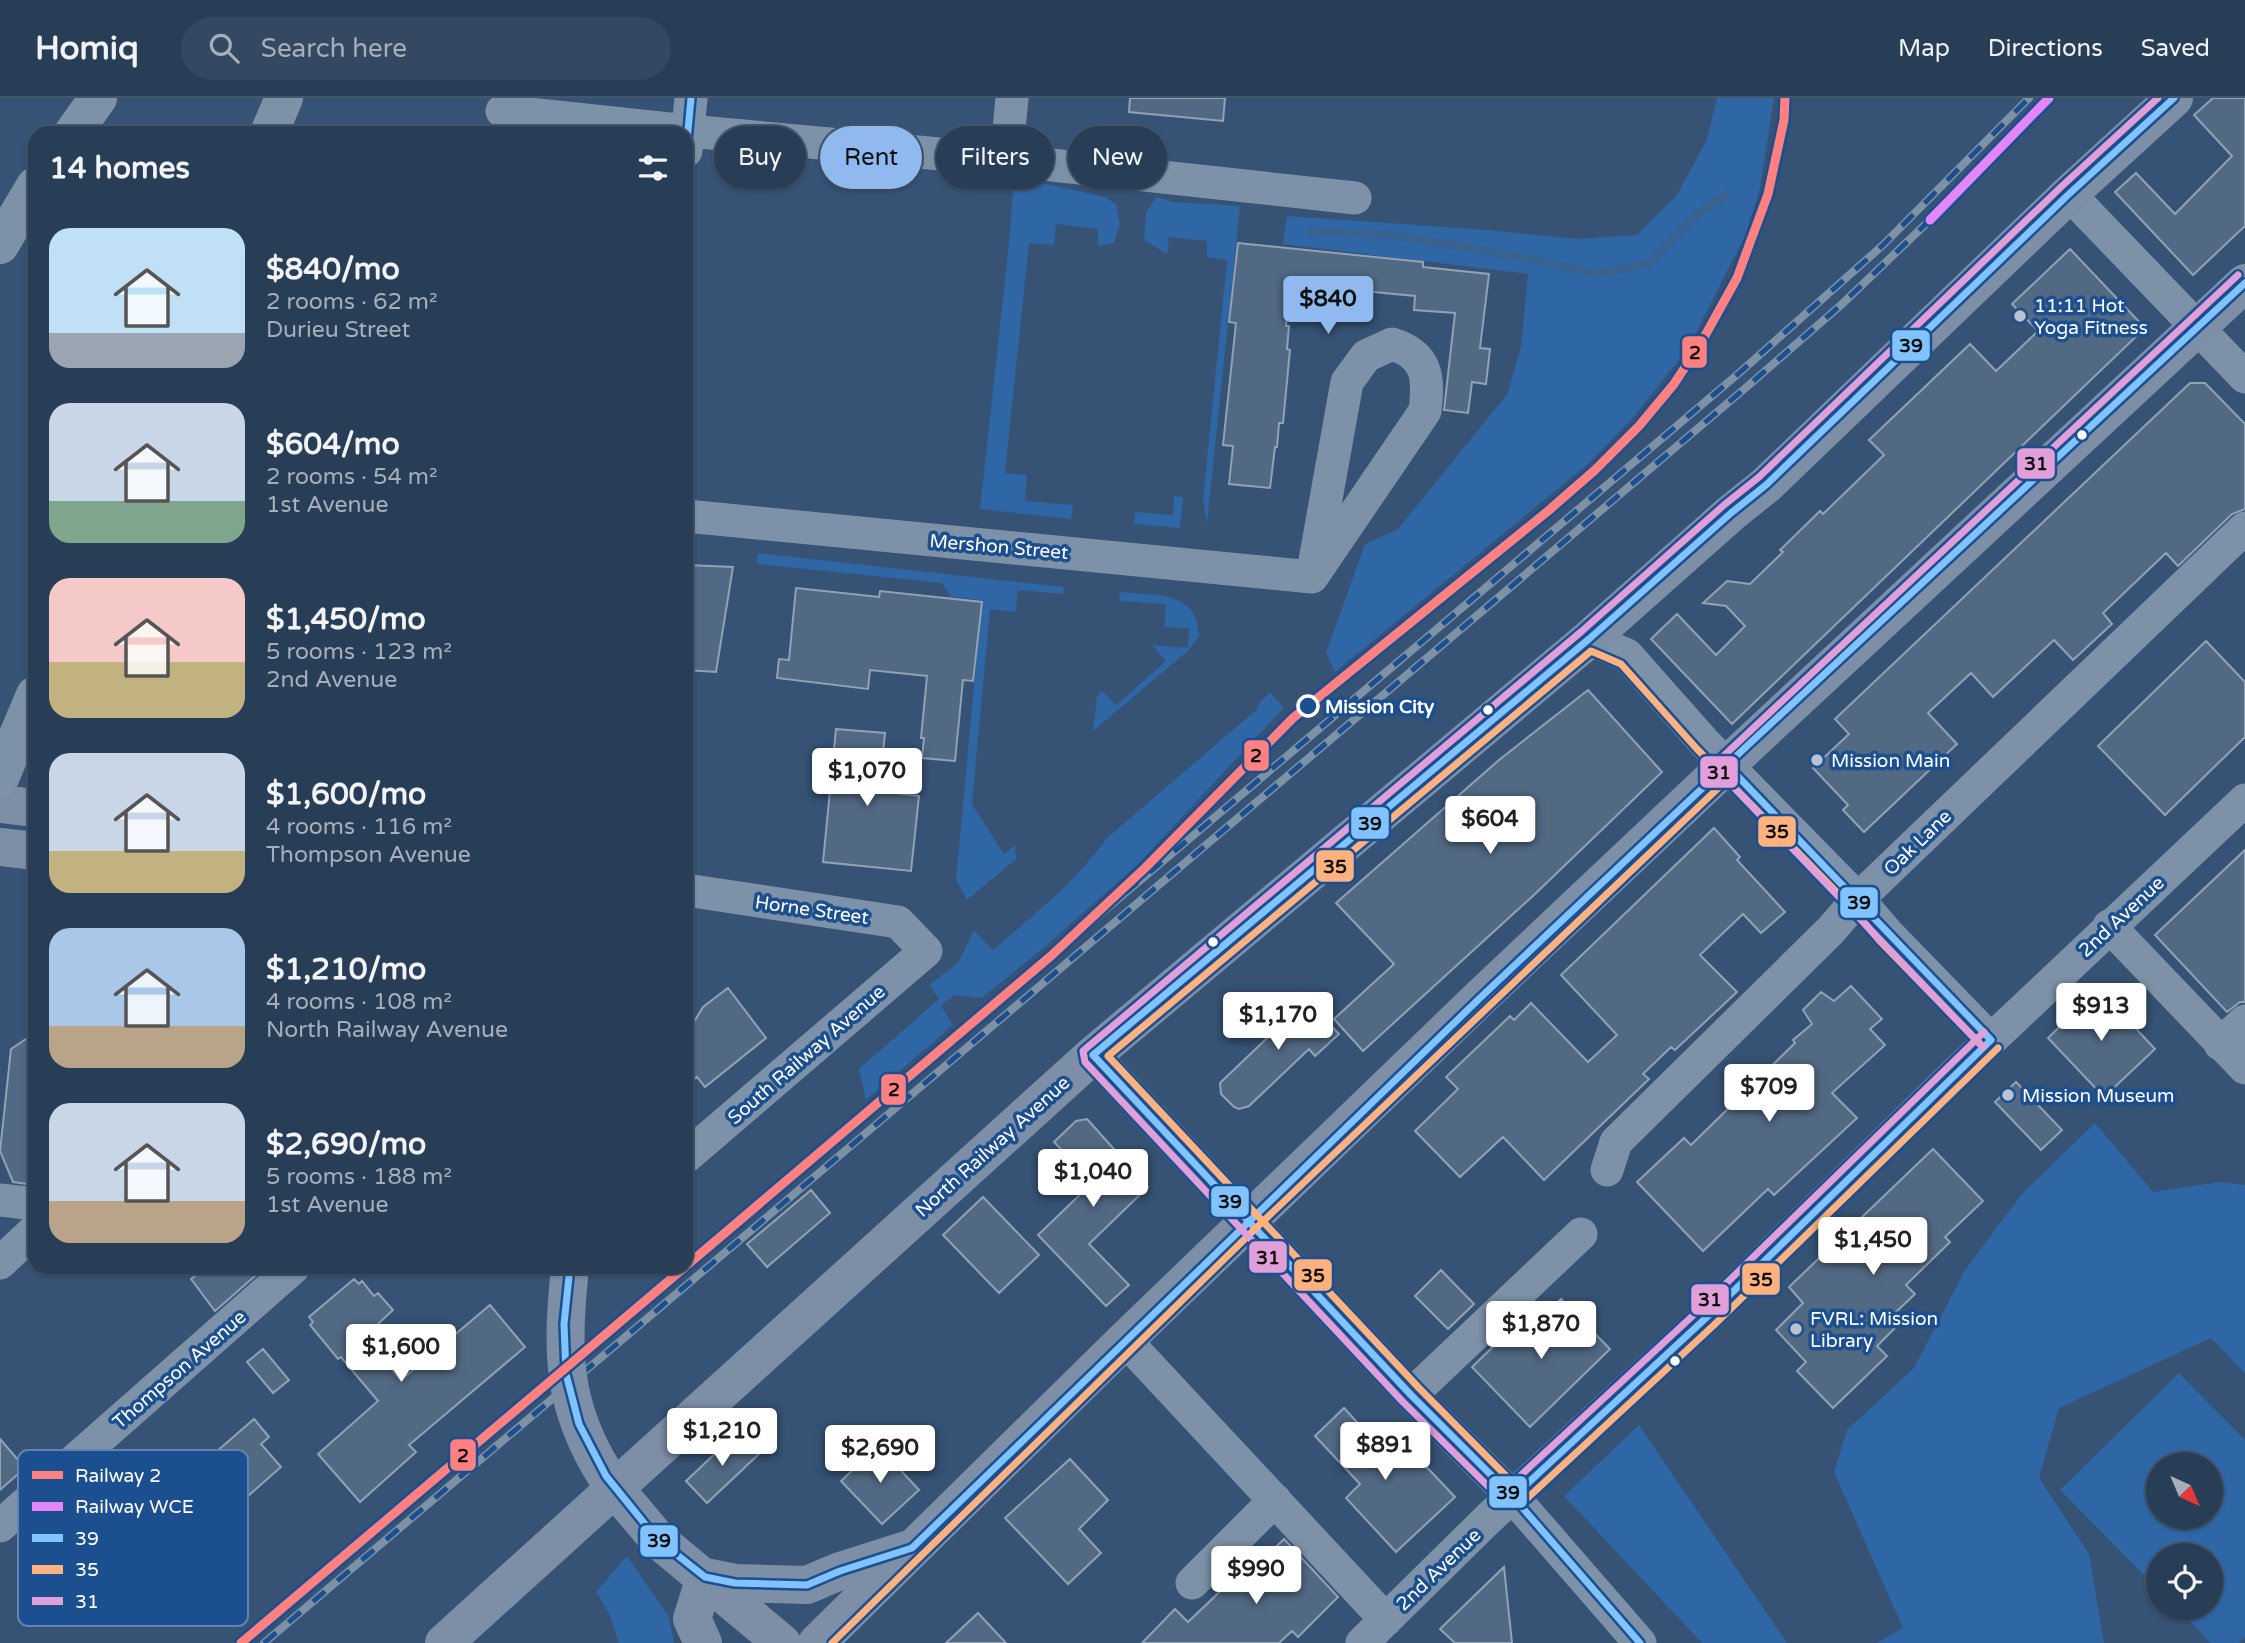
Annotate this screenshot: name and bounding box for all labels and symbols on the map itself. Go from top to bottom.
pin: $840 [1287,276,1369,336]
place label: 11:11 Hot Yoga Fitness [2034,295,2148,339]
marker: 11:11 Hot Yoga Fitness [2012,308,2028,324]
line badge: 39 [1891,329,1931,362]
line badge: 2 [1681,335,1708,369]
text: 39 [1899,335,1923,357]
text: 2 [1689,342,1701,364]
unlabelled marker [2075,428,2089,442]
line badge: 31 [2016,447,2056,480]
text: 31 [2024,453,2048,475]
street label: Mershon Street [929,530,1069,564]
marker: Mission City [1297,695,1319,717]
place label: Mission City [1325,696,1435,719]
unlabelled marker [1481,703,1495,717]
line badge: 2 [1243,739,1270,772]
text: 2 [1250,745,1262,767]
pin: $1,070 [810,748,924,808]
place label: Mission Main [1831,750,1950,772]
marker: Mission Main [1809,752,1825,768]
line badge: 31 [1699,755,1739,789]
text: 31 [1707,762,1731,784]
pin: $604 [1449,796,1531,856]
street label: Oak Lane [1879,805,1956,880]
line badge: 39 [1350,806,1390,840]
text: 39 [1358,813,1382,835]
line badge: 35 [1757,815,1797,848]
text: 35 [1765,821,1789,843]
line badge: 35 [1315,849,1355,883]
text: 35 [1323,856,1347,878]
street label: 2nd Avenue [2075,872,2169,962]
line badge: 39 [1839,886,1879,919]
street label: Horne Street [754,891,870,929]
text: 39 [1847,892,1871,914]
unlabelled marker [1206,935,1220,949]
street label: South Railway Avenue [724,981,890,1129]
pin: $913 [2060,984,2142,1043]
pin: $1,170 [1221,992,1335,1052]
pin: $709 [1728,1065,1810,1124]
street label: North Railway Avenue [911,1072,1074,1222]
line badge: 2 [880,1073,907,1106]
text: 2 [888,1079,900,1101]
place label: Mission Museum [2022,1085,2175,1107]
marker: Mission Museum [2000,1087,2016,1103]
pin: $1,040 [1036,1150,1150,1209]
line badge: 39 [1210,1185,1250,1218]
text: 39 [1218,1191,1242,1213]
pin: $1,450 [1816,1218,1930,1277]
line badge: 31 [1248,1240,1288,1274]
text: 31 [1256,1247,1280,1269]
line badge: 35 [1293,1258,1333,1292]
line badge: 35 [1741,1262,1781,1296]
text: 35 [1301,1265,1325,1287]
text: 35 [1749,1269,1773,1291]
line badge: 31 [1690,1283,1730,1316]
text: 31 [1698,1289,1722,1311]
pin: $1,870 [1484,1302,1598,1361]
street label: Thompson Avenue [109,1306,251,1434]
place label: FVRL: Mission Library [1810,1308,1938,1352]
marker: FVRL: Mission Library [1788,1321,1804,1337]
pin: $1,600 [344,1324,458,1384]
unlabelled marker [1668,1354,1682,1368]
pin: $1,210 [665,1408,779,1468]
pin: $891 [1344,1422,1426,1482]
pin: $2,690 [823,1426,937,1485]
line badge: 2 [449,1438,477,1472]
text: 2 [457,1445,469,1467]
legend [18,1450,248,1626]
north arrow [2146,1452,2222,1530]
text: Railway 2 [75,1465,161,1487]
line badge: 39 [1488,1475,1528,1509]
text: 39 [1496,1482,1520,1504]
text: Railway WCE [75,1496,194,1518]
line badge: 39 [639,1524,679,1558]
street label: 2nd Avenue [1392,1524,1485,1615]
text: 39 [75,1528,99,1550]
text: 39 [647,1530,671,1552]
pin: $990 [1215,1546,1297,1606]
text: 35 [75,1559,99,1581]
text: 31 [75,1591,99,1613]

